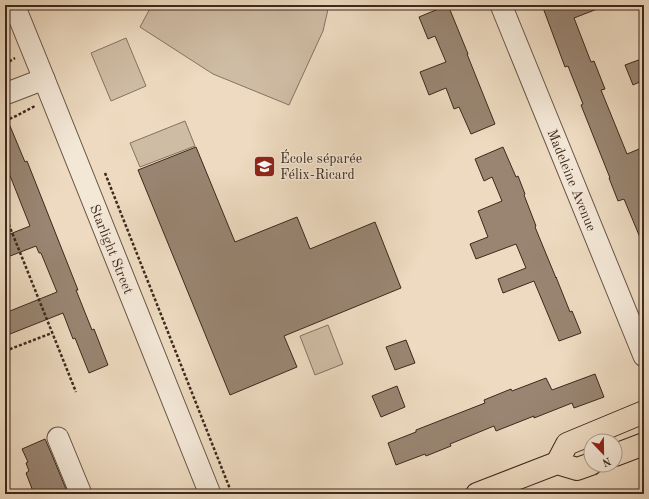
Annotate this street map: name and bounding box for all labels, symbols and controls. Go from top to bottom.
street label: Madeleine Avenue [544,127,598,233]
place label: École séparée Félix-Ricard [280,149,362,182]
school or university icon: École séparée Félix-Ricard [252,153,278,179]
street label: Starlight Street [87,203,135,296]
north arrow [583,433,623,473]
text: N [600,454,612,468]

